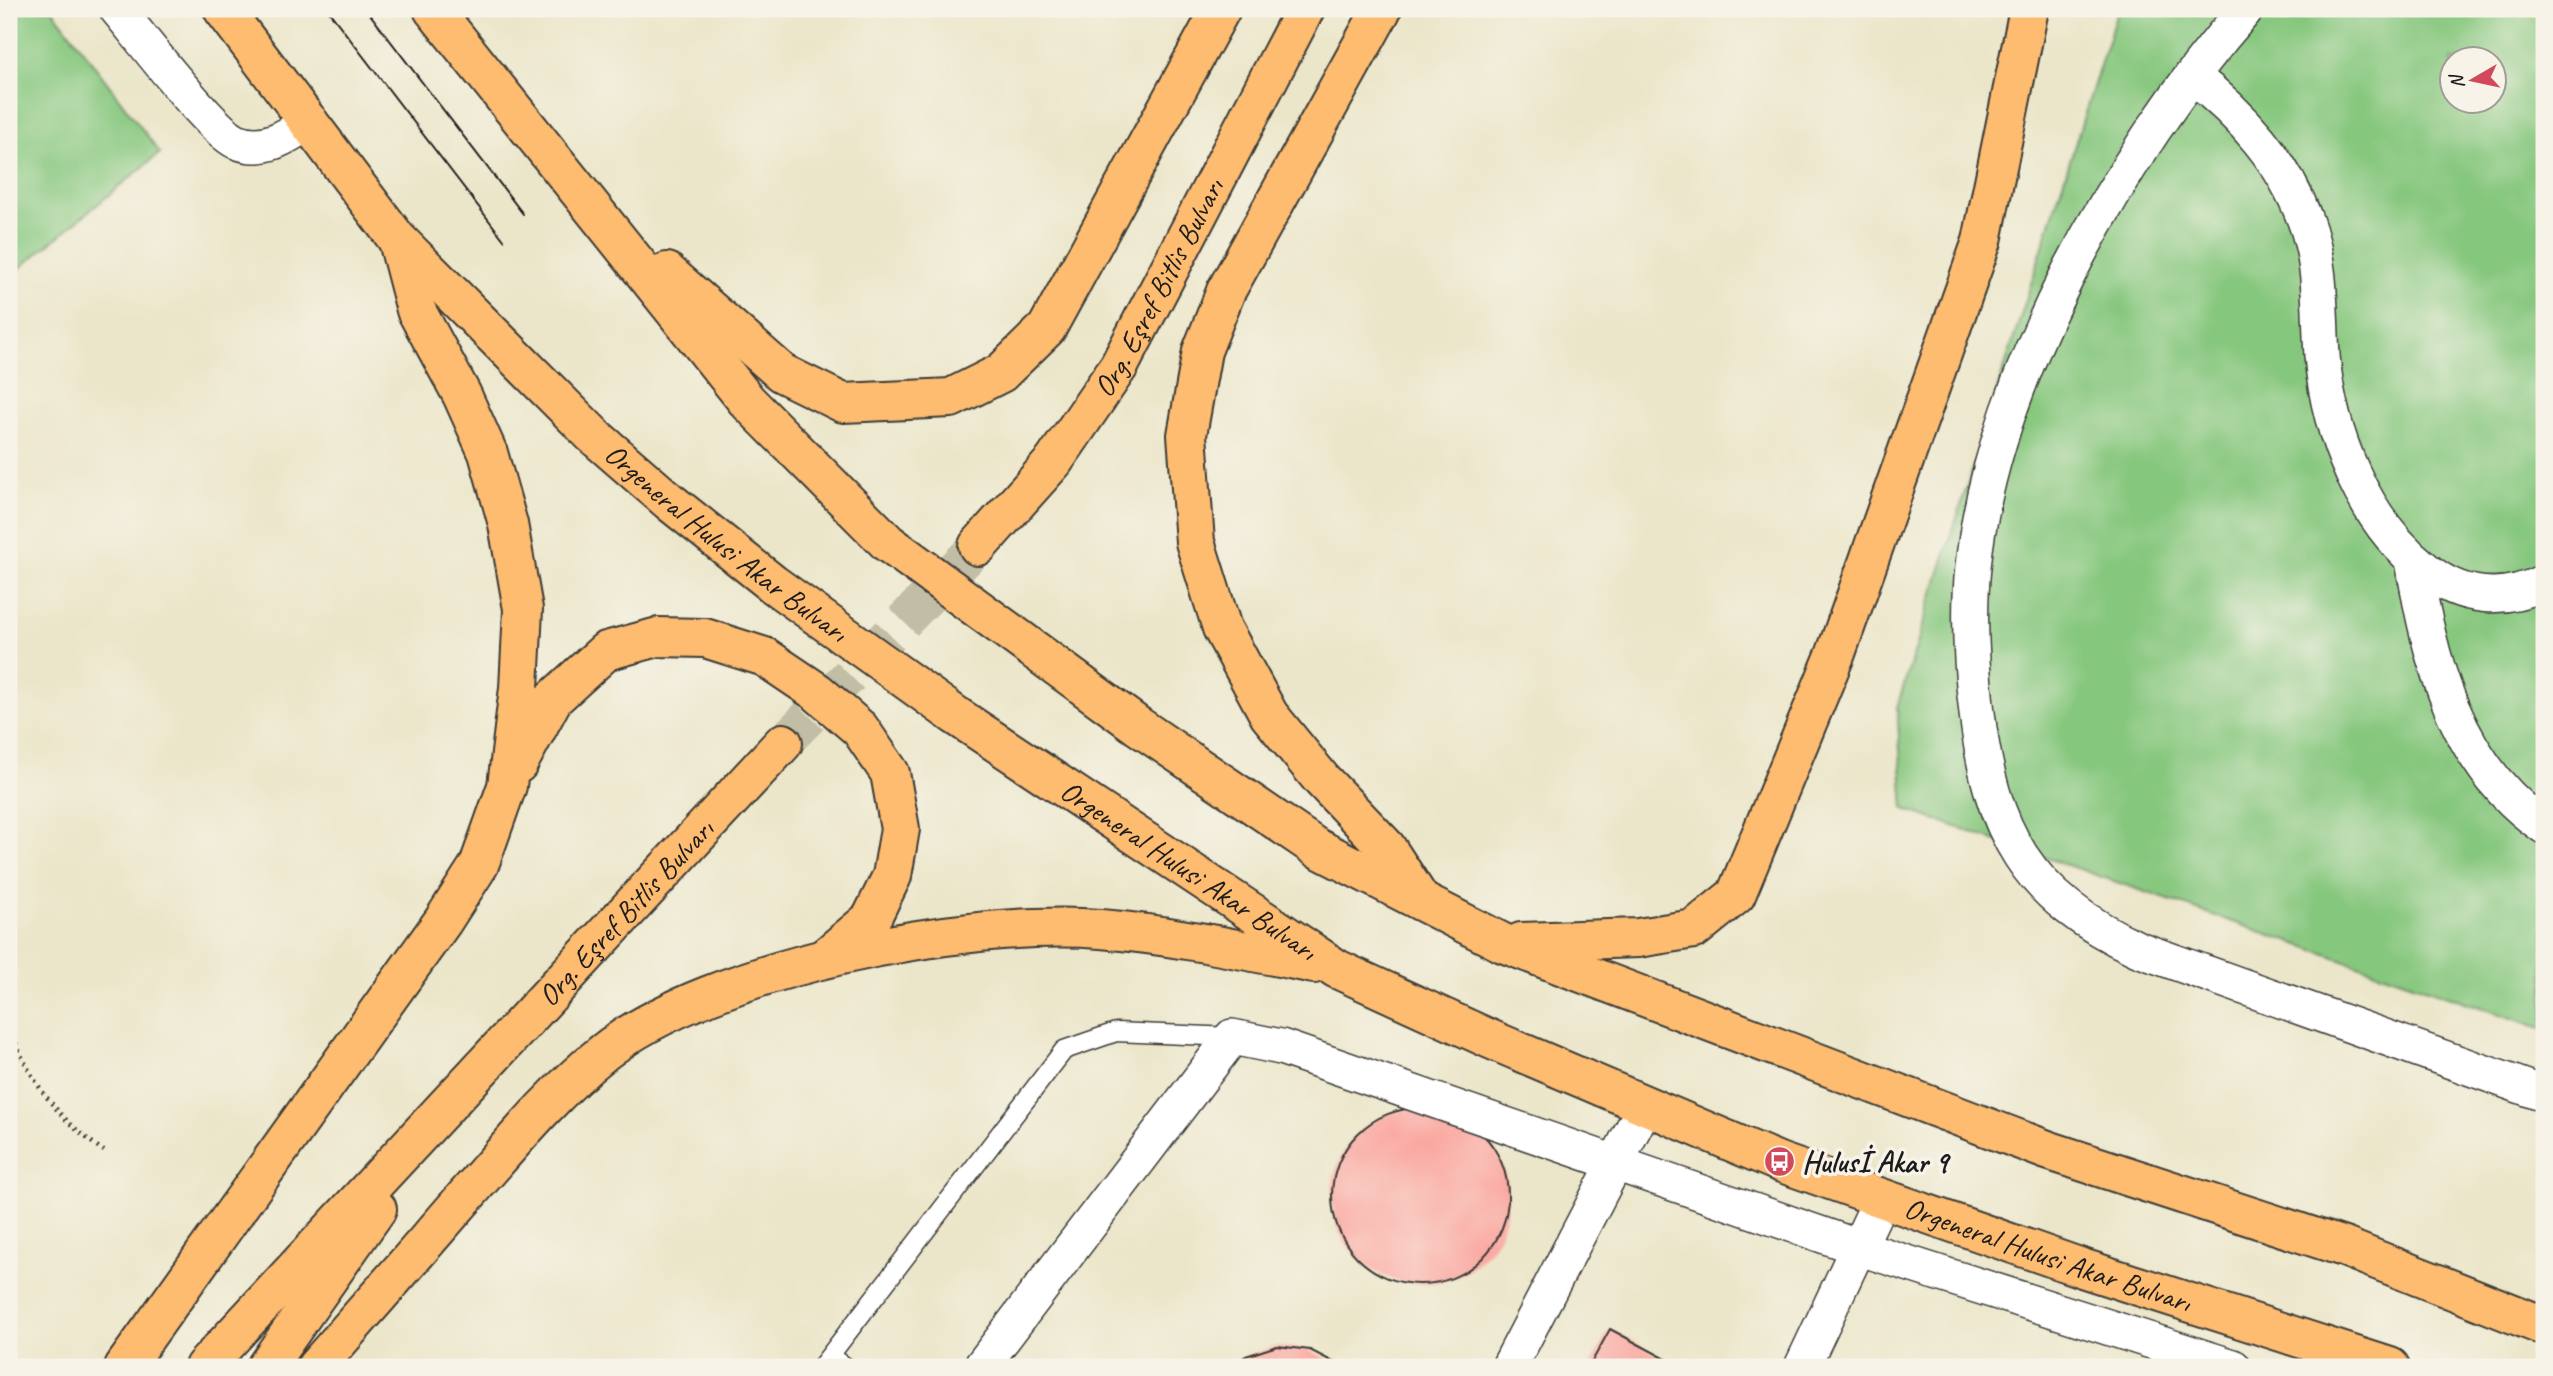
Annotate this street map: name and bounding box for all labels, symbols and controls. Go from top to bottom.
north arrow [2438,46,2508,116]
text: N [2444,72,2470,90]
street label: Org. Eşref Bitlis Bulvarı [1085,171,1233,404]
street label: Orgeneral Hulusi Akar Bulvarı [597,435,856,651]
street label: Orgeneral Hulusi Akar Bulvarı [1053,771,1325,970]
street label: Org. Eşref Bitlis Bulvarı [530,810,723,1014]
place label: Hulusİ Akar 9 [1802,1143,1952,1181]
bus stop icon: Hulusİ Akar 9 [1762,1145,1796,1179]
street label: Orgeneral Hulusi Akar Bulvarı [1900,1188,2197,1321]

